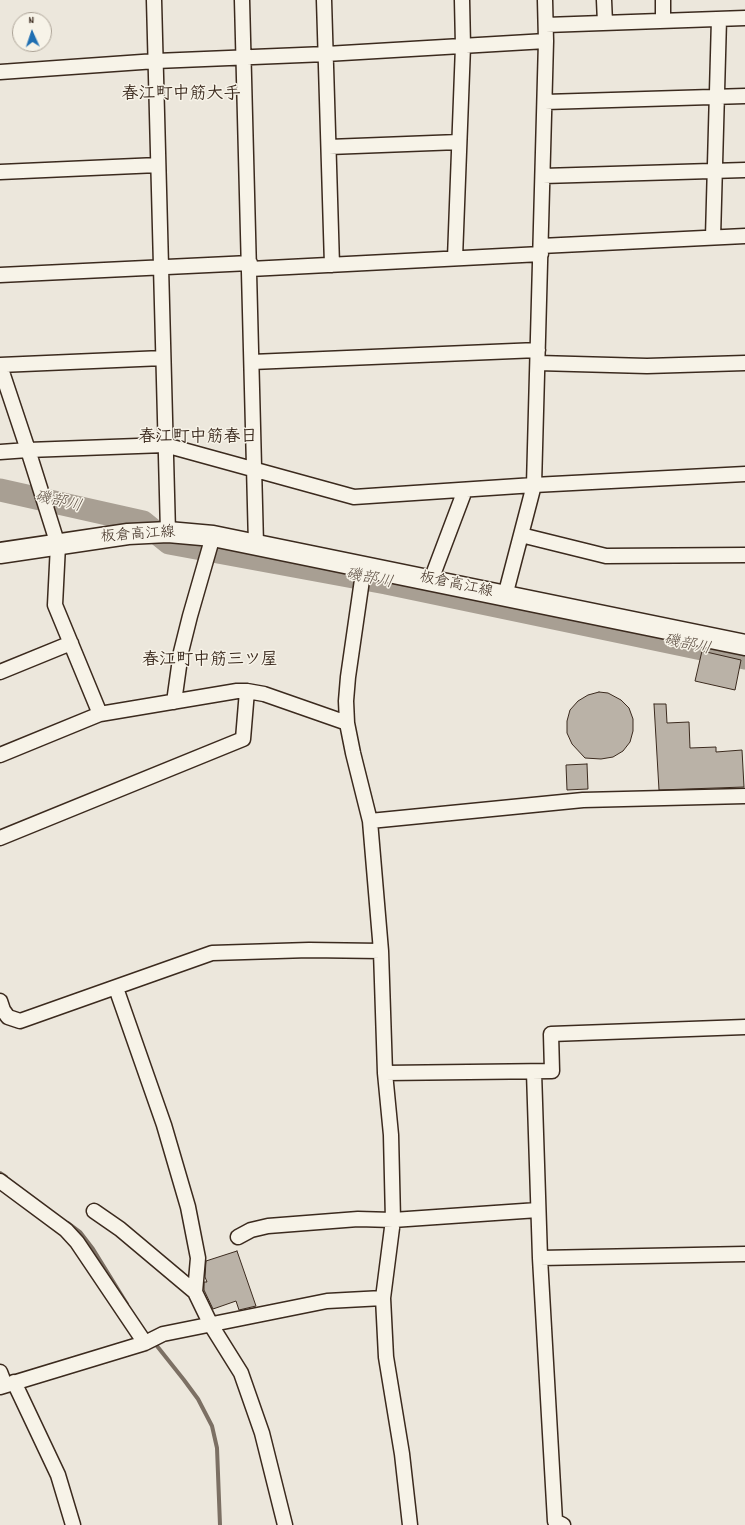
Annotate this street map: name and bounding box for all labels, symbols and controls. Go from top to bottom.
north arrow [12,12,52,52]
text: N [28,13,35,29]
district label: 春江町中筋大手 [122,86,240,106]
district label: 春江町中筋春日 [139,429,257,449]
water label: 磯部川 [32,488,84,518]
street label: 板倉高江線 [100,524,176,548]
water label: 磯部川 [344,566,394,594]
street label: 板倉高江線 [417,569,495,603]
water label: 磯部川 [662,632,712,660]
district label: 春江町中筋三ツ屋 [142,652,278,672]

